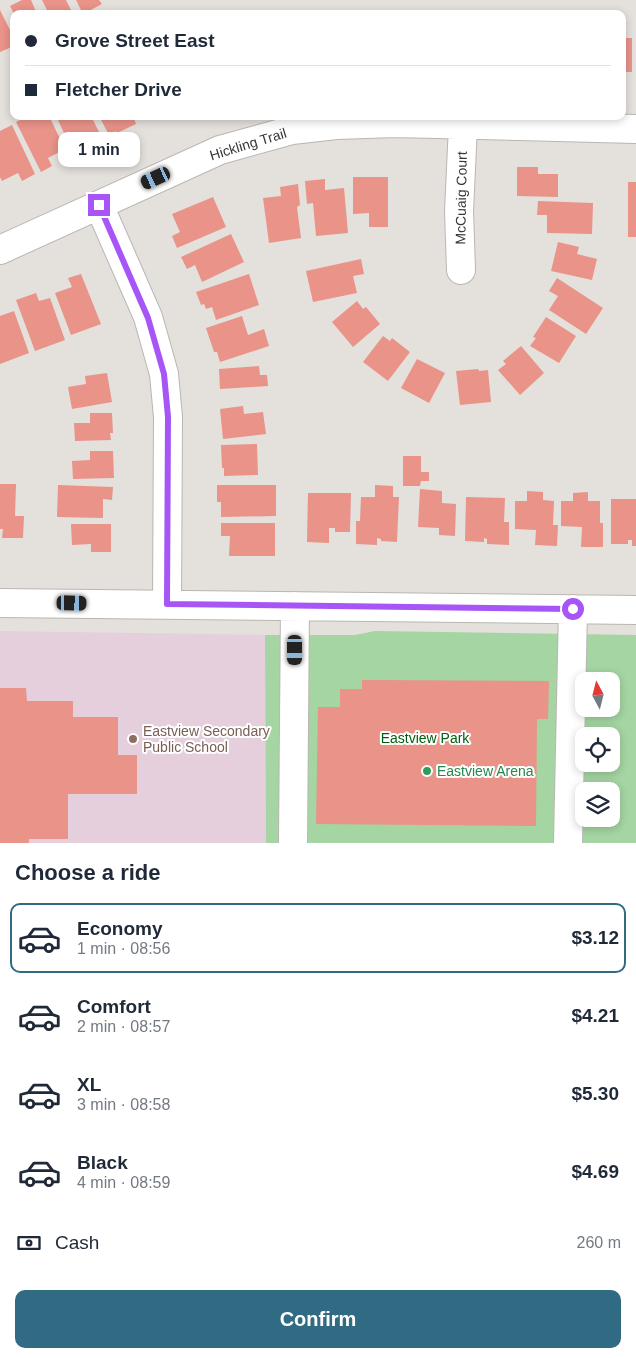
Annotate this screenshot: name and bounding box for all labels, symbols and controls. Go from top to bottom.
text: Grove Street East [55,30,214,51]
text: Fletcher Drive [55,79,182,100]
street label: Hickling Trail [208,125,288,163]
callout: 1 min [58,132,140,168]
text: 1 min [78,141,120,158]
street label: McCuaig Court [452,151,470,245]
car [139,165,172,191]
route end [88,194,110,216]
car [56,595,87,611]
route start [562,598,584,620]
car [287,635,302,665]
north arrow [575,672,620,718]
map controls [575,672,620,827]
place label: Eastview Secondary Public School [143,723,270,755]
button: locate [575,727,620,772]
park label: Eastview Park [381,730,470,746]
marker: Eastview Secondary Public School [127,733,139,745]
place label: Eastview Arena [437,763,534,779]
marker: Eastview Arena [421,765,433,777]
button: layers [575,782,620,827]
text: Choose a ride [15,860,160,885]
icon: car [17,916,62,961]
text: Economy [77,918,163,939]
text: $3.12 [571,927,619,948]
text: 1 min · 08:56 [77,940,170,957]
icon: car [17,994,62,1039]
text: Comfort [77,996,151,1017]
text: $4.21 [571,1005,619,1026]
text: 2 min · 08:57 [77,1018,170,1035]
icon: car [17,1072,62,1117]
text: XL [77,1074,101,1095]
text: $5.30 [571,1083,619,1104]
text: 3 min · 08:58 [77,1096,170,1113]
icon: car [17,1150,62,1195]
text: Black [77,1152,128,1173]
text: $4.69 [571,1161,619,1182]
text: 4 min · 08:59 [77,1174,170,1191]
icon: cash [15,1229,43,1257]
text: Cash [55,1232,99,1253]
text: 260 m [577,1234,621,1251]
button: Confirm [15,1290,621,1348]

